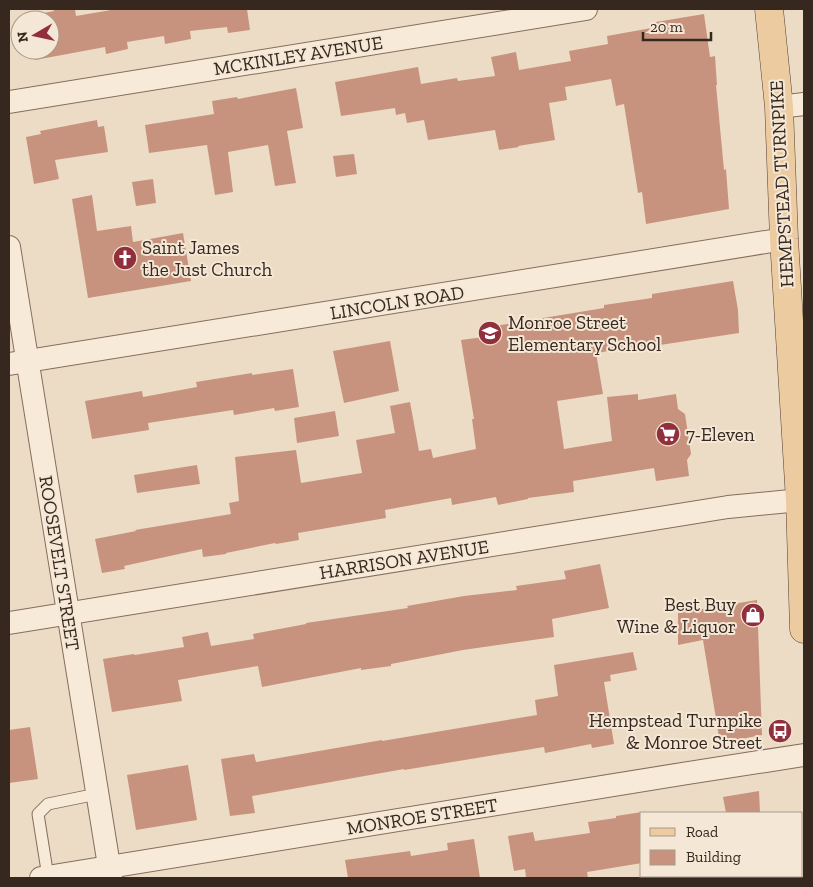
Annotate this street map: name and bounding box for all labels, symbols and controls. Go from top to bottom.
north arrow [10,10,60,60]
scale bar [643,10,710,42]
text: 20 m [650,18,683,36]
text: N [13,30,32,44]
street label: MCKINLEY AVENUE [212,31,384,80]
street label: HEMPSTEAD TURNPIKE [765,80,798,288]
place label: Saint James the Just Church [142,236,273,281]
church icon: Saint James the Just Church [112,245,138,271]
street label: LINCOLN ROAD [328,281,466,324]
place label: Monroe Street Elementary School [508,311,661,356]
school or university icon: Monroe Street Elementary School [477,320,503,346]
supermarket icon: 7-Eleven [655,421,681,447]
place label: 7-Eleven [686,423,755,446]
street label: ROOSEVELT STREET [34,474,85,652]
street label: HARRISON AVENUE [318,535,490,584]
place label: Best Buy Wine & Liquor [617,593,736,638]
shop icon: Best Buy Wine & Liquor [740,602,766,628]
place label: Hempstead Turnpike & Monroe Street [589,709,762,754]
bus stop icon: Hempstead Turnpike & Monroe Street [767,718,793,744]
street label: MONROE STREET [345,793,499,840]
legend [640,812,803,877]
text: Road [686,823,719,841]
text: Building [686,848,741,866]

